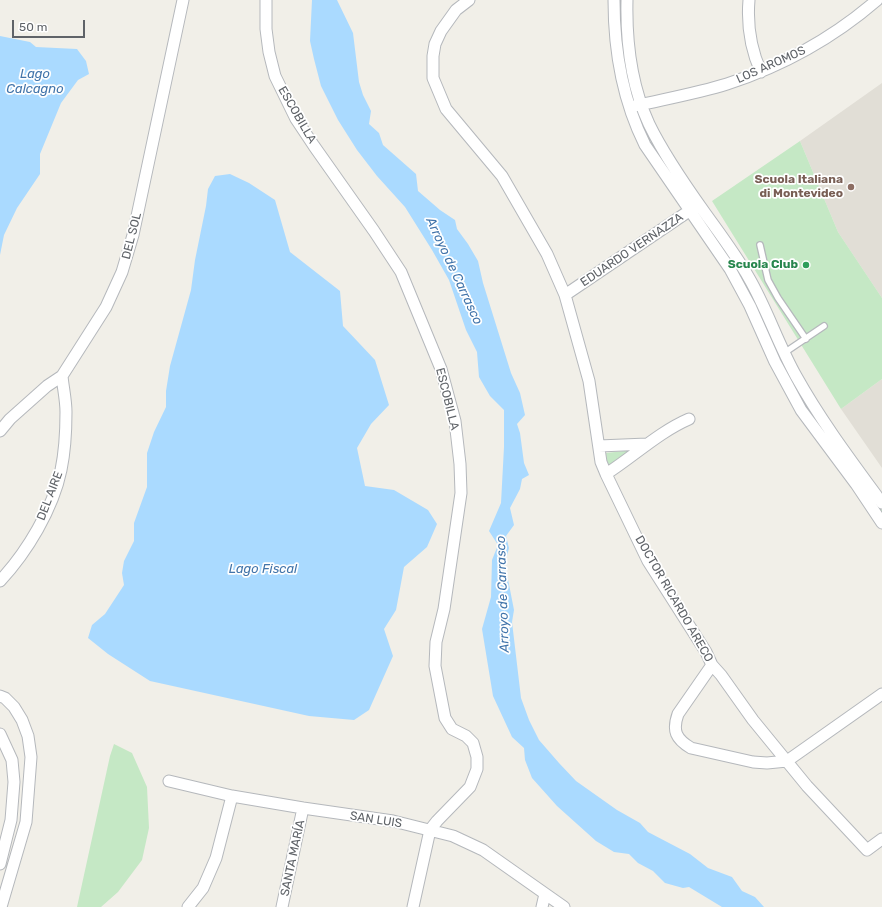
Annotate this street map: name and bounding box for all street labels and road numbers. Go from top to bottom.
street label: LOS AROMOS [734,43,808,87]
street label: ESCOBILLA [275,84,319,146]
street label: EDUARDO VERNAZZA [578,210,686,290]
street label: DEL SOL [119,211,145,261]
street label: ESCOBILLA [432,366,462,432]
street label: DEL AIRE [34,469,66,523]
street label: DOCTOR RICARDO ARECO [632,533,716,665]
street label: SAN LUIS [349,809,403,831]
street label: SANTA MARÍA [278,819,308,897]

